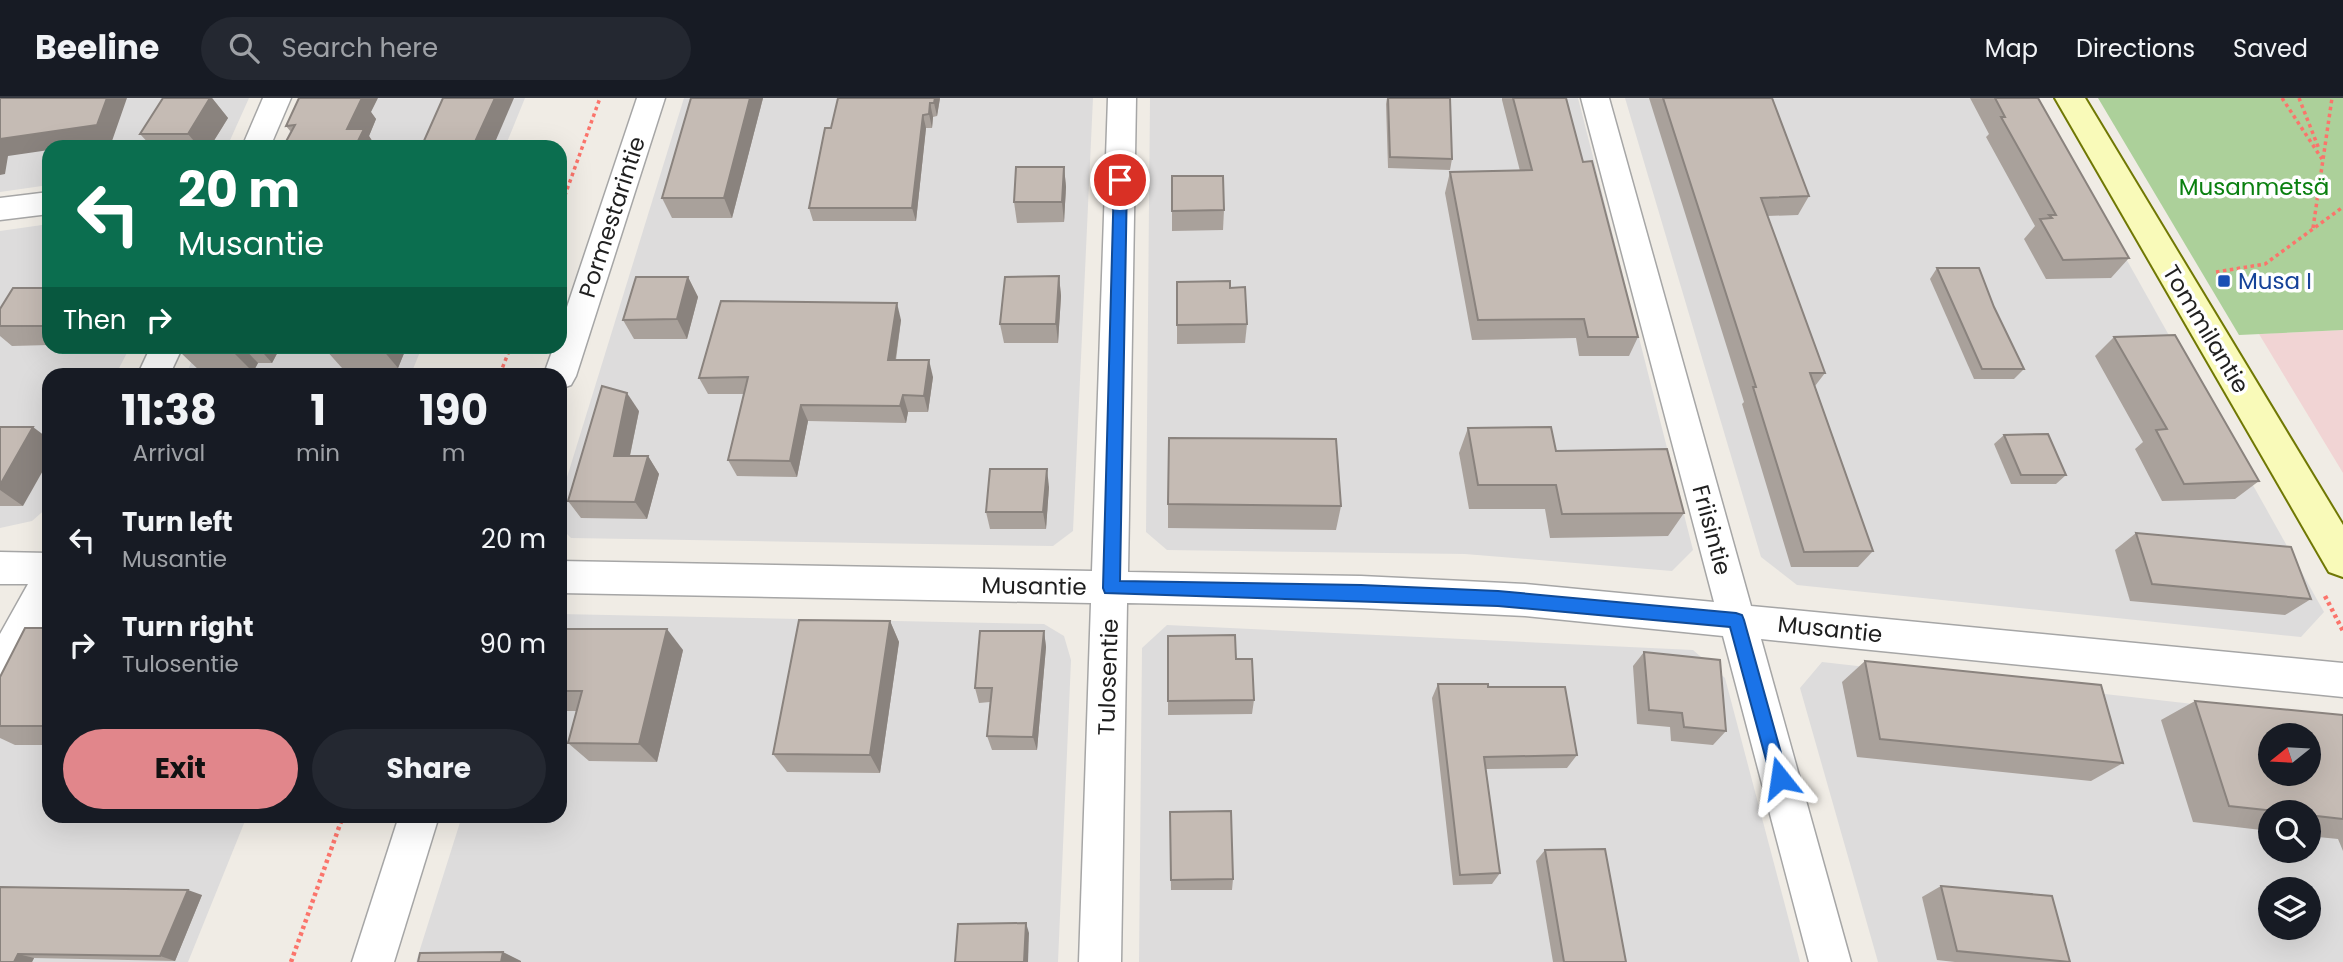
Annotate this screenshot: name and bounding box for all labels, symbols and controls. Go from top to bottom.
search box [201,17,691,80]
text: Beeline [35,24,159,71]
icon: search [225,29,263,67]
text: Search here [281,30,438,66]
text: Map [1985,32,2038,65]
text: Directions [2076,32,2195,65]
text: Saved [2233,32,2308,65]
street label: Pormestarintie [571,132,653,302]
pin [1090,150,1150,210]
text: 20 m [178,156,300,224]
icon: arrive [1101,161,1139,199]
icon: left [63,168,154,259]
park label: Musanmetsä [2179,171,2329,203]
text: Musantie [178,221,324,266]
street label: Tommilantie [2155,259,2257,399]
place label: Musa I [2238,265,2312,297]
marker: Musa I [2216,273,2232,289]
icon: right [140,301,178,339]
text: Then [63,302,126,338]
text: 11:38 [121,381,217,440]
text: 1 [310,381,326,440]
text: 190 [419,381,488,440]
text: Arrival [133,437,205,469]
text: min [296,437,340,469]
text: m [442,437,465,469]
street label: Friisintie [1685,481,1739,579]
text: Turn left [122,504,233,540]
icon: left [63,521,101,559]
text: 20 m [481,521,546,557]
text: Musantie [122,543,227,575]
street label: Musantie [981,569,1087,603]
street label: Musantie [1776,608,1884,650]
text: Turn right [122,609,254,645]
street label: Tulosentie [1090,618,1126,736]
icon: right [63,626,101,664]
text: 90 m [480,626,546,662]
text: Tulosentie [122,648,239,680]
north arrow [2258,723,2320,786]
map controls [2258,723,2321,940]
button: Exit [63,729,298,809]
button: Share [312,729,546,809]
position arrow [1743,741,1817,815]
button: search [2258,800,2321,863]
button: layers [2258,877,2321,940]

